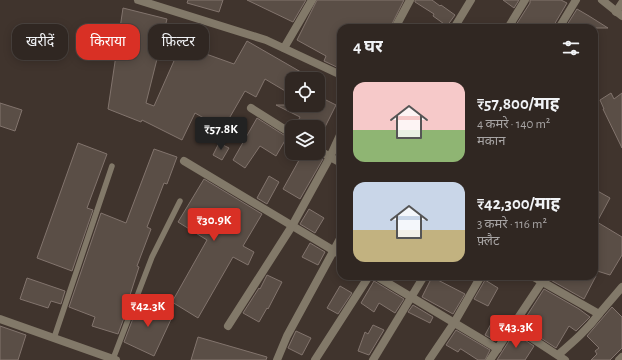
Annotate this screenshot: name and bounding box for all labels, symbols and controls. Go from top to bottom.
chip: खरीदें [12,24,68,60]
chip: किराया [76,24,140,60]
chip: फ़िल्टर [148,24,209,60]
icon: filters [560,37,582,59]
text: 4 घर [353,38,383,55]
map controls [285,72,325,160]
button: locate [285,72,325,112]
text: ₹57,800/माह [477,95,559,112]
icon: home [385,98,433,146]
pin: ₹57.8K [188,117,254,151]
text: 4 कमरे · 140 m² [477,118,550,131]
button: layers [285,120,325,160]
text: ₹57.8K [204,123,238,136]
text: मकान [477,135,505,148]
text: ₹42,300/माह [477,195,560,212]
icon: home [385,198,433,246]
pin: ₹30.9K [181,208,247,242]
text: ₹30.9K [197,214,231,227]
text: 3 कमरे · 116 m² [477,218,547,231]
text: फ़्लैट [477,235,500,248]
pin: ₹42.3K [115,294,181,328]
text: ₹42.3K [131,300,165,313]
pin: ₹43.3K [483,315,549,349]
text: ₹43.3K [499,321,533,334]

